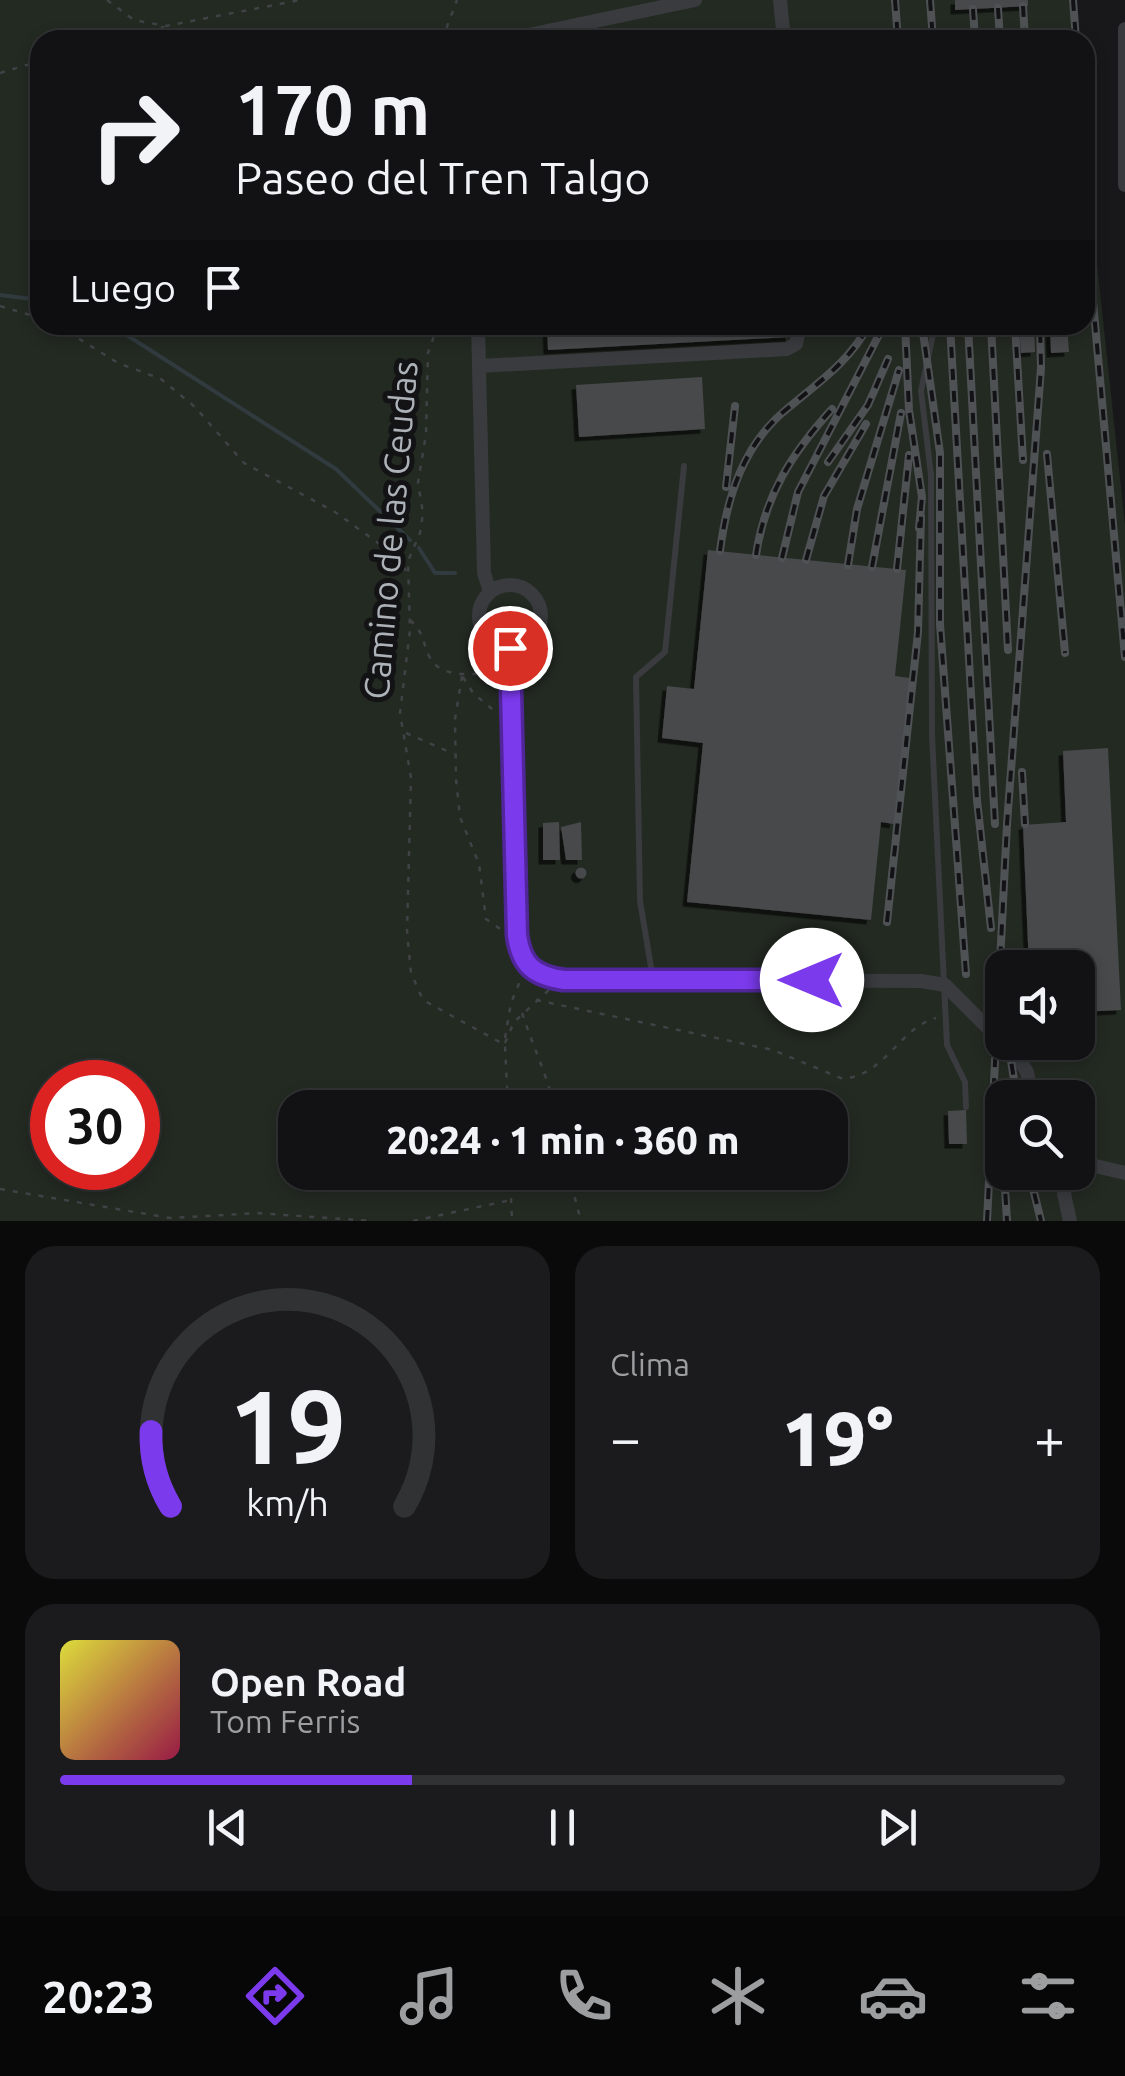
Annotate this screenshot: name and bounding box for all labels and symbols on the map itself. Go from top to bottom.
street label: Camino de las Ceudas [355,359,425,701]
pin [468,606,553,691]
position arrow [760,928,864,1032]
speed limit sign: 30 [30,1060,160,1190]

